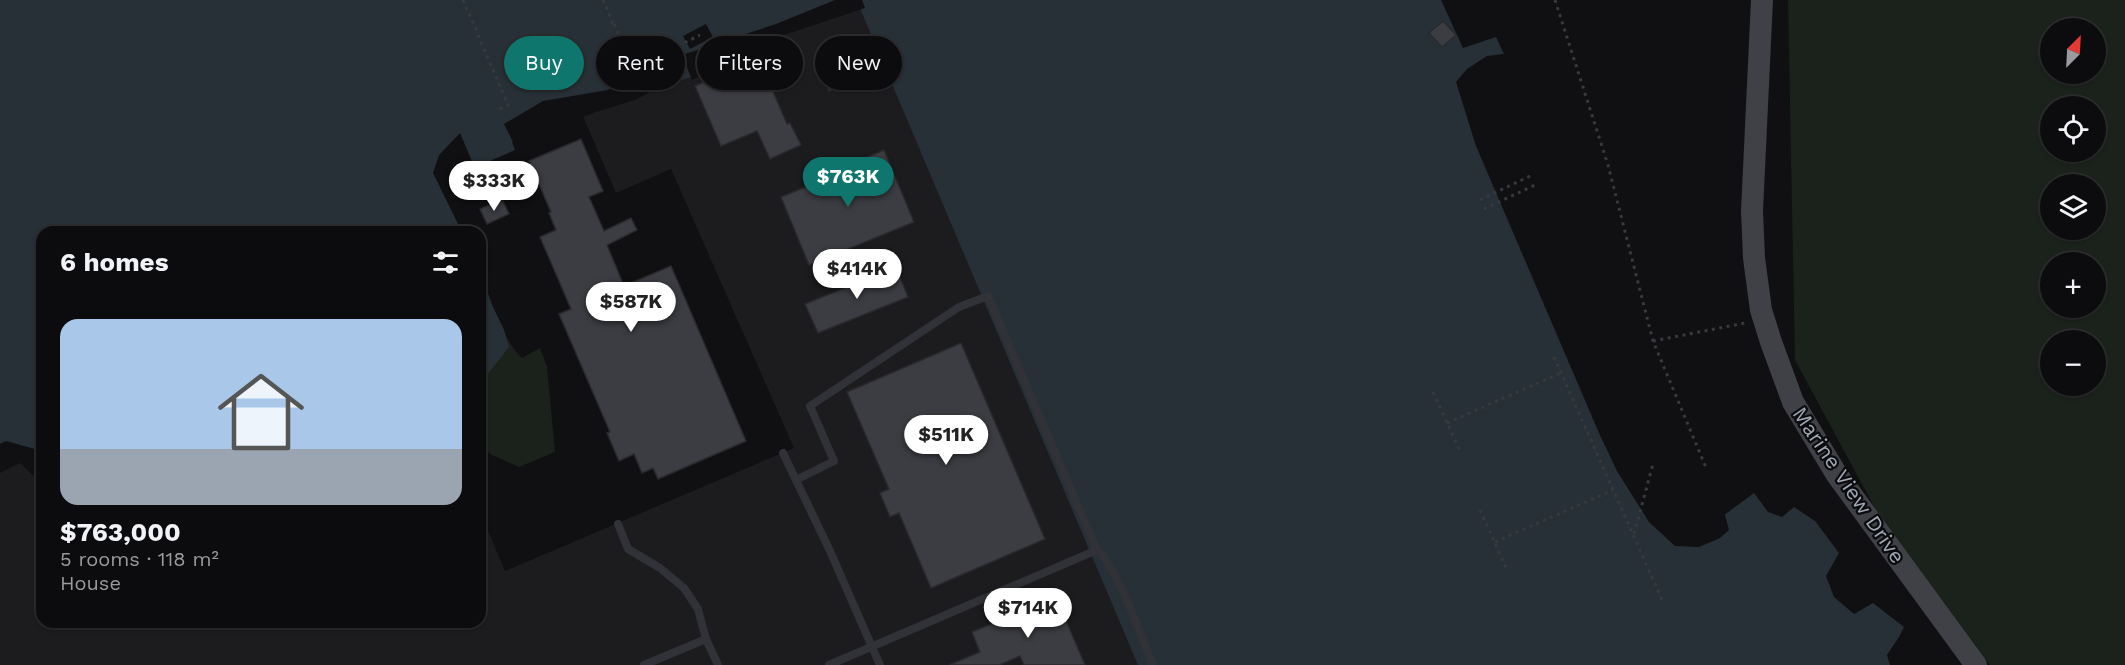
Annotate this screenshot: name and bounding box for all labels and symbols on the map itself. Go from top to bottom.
north arrow [2040,18,2106,84]
pin: $763K [806,157,890,208]
pin: $333K [452,161,536,212]
pin: $414K [815,249,899,300]
pin: $587K [589,282,673,333]
street label: Marine View Drive [1787,402,1911,568]
pin: $511K [904,415,988,466]
pin: $714K [986,588,1070,639]

